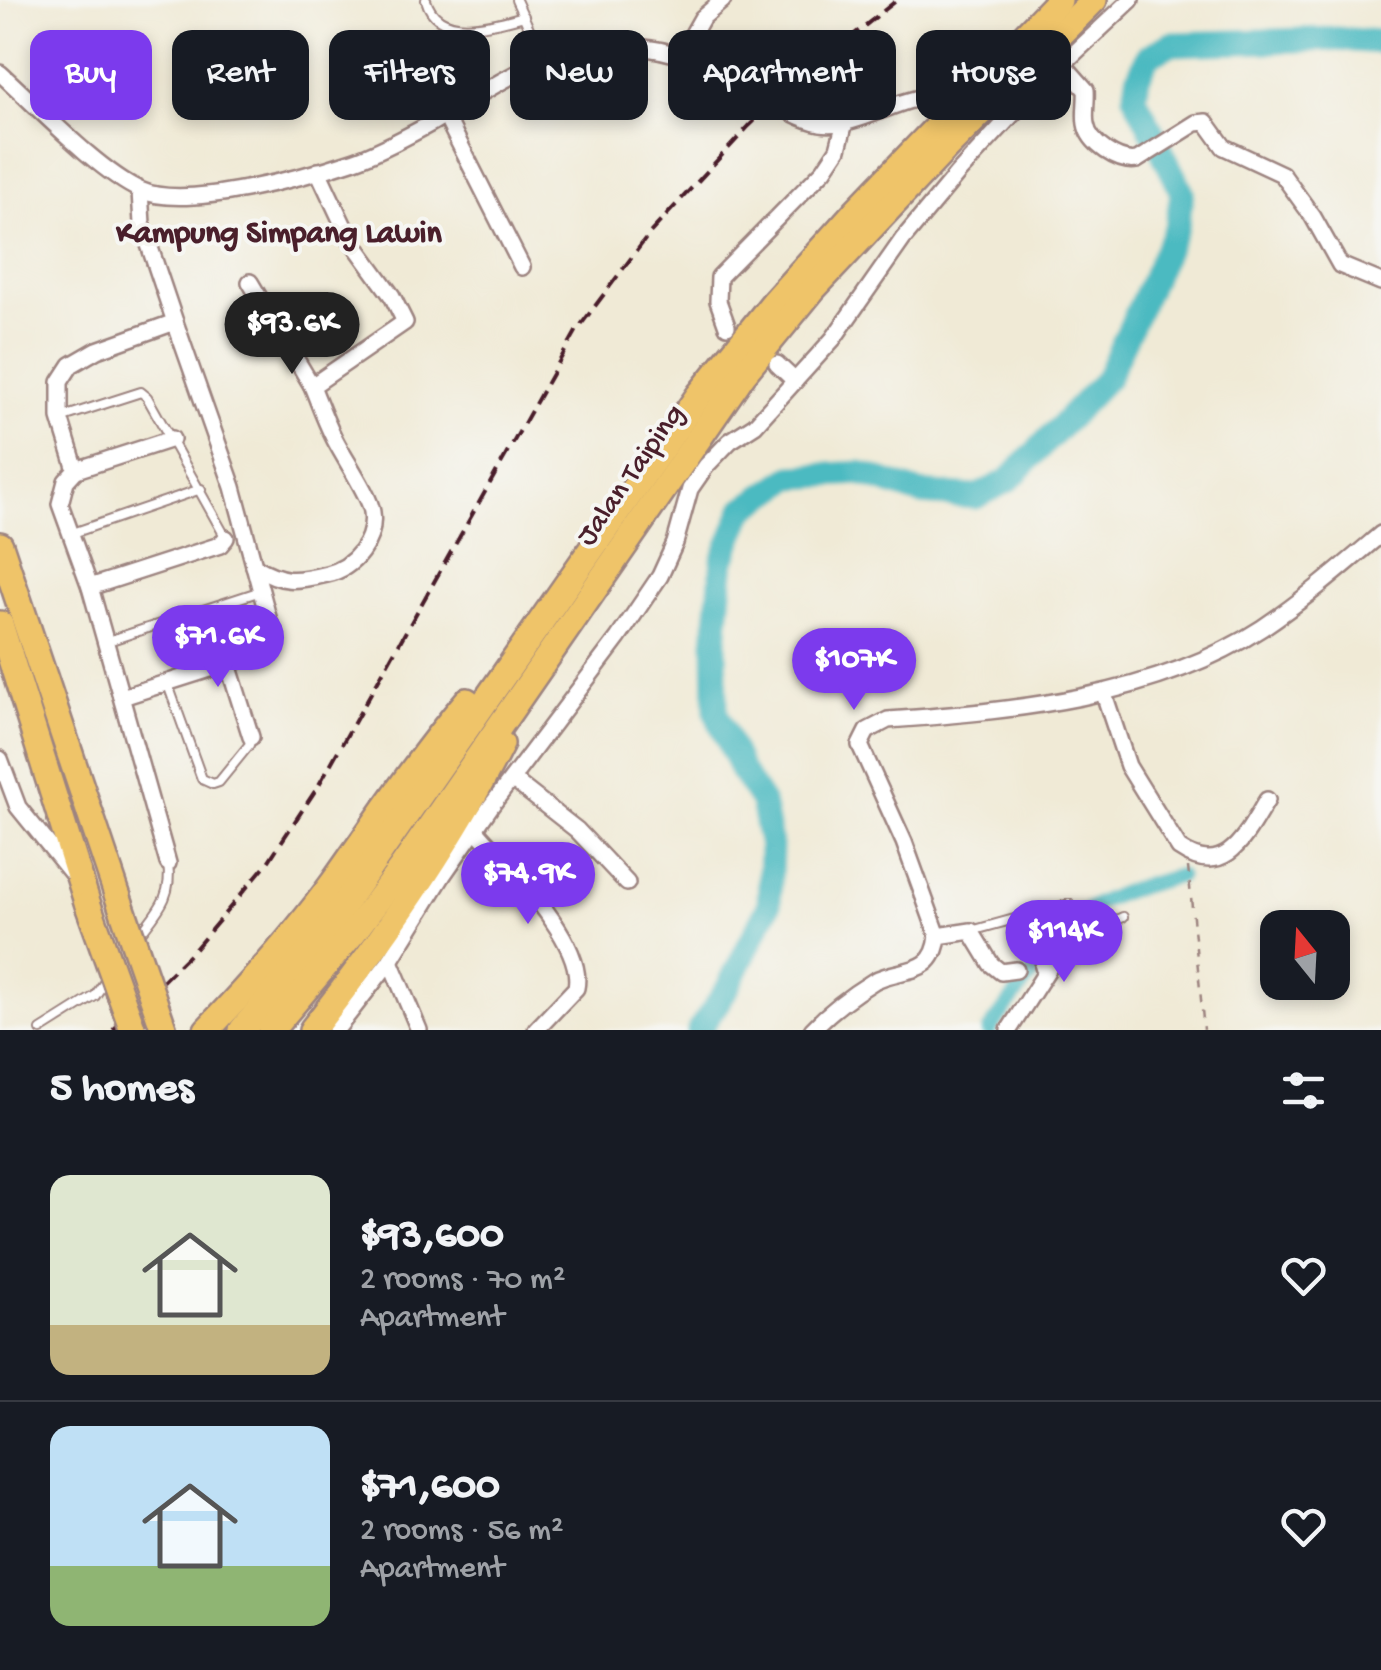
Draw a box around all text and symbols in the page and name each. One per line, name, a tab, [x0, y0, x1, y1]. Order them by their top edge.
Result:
chip: Buy	[30, 30, 152, 120]
chip: Rent	[172, 30, 309, 120]
chip: Filters	[329, 30, 490, 120]
chip: New	[510, 30, 648, 120]
chip: Apartment	[668, 30, 896, 120]
chip: House	[916, 30, 1071, 120]
district label: Kampung Simpang Lawin	[115, 216, 442, 254]
pin: $93.6K	[211, 292, 373, 377]
text: $93.6K	[247, 305, 337, 343]
street label: Jalan Taiping	[570, 399, 694, 553]
pin: $71.6K	[137, 605, 299, 690]
text: $71.6K	[174, 618, 262, 656]
pin: $107K	[784, 628, 924, 713]
text: $107K	[814, 641, 894, 679]
pin: $74.9K	[447, 842, 609, 927]
text: $74.9K	[483, 855, 573, 893]
pin: $114K	[994, 900, 1134, 985]
north arrow	[1260, 910, 1350, 1000]
map controls	[1260, 910, 1350, 1000]
text: $114K	[1028, 913, 1100, 951]
icon: filters	[1276, 1063, 1331, 1118]
text: 5 homes	[50, 1066, 193, 1115]
text: $93,600	[360, 1213, 504, 1262]
icon: home	[130, 1215, 250, 1335]
icon: heart	[1276, 1248, 1331, 1303]
text: 2 rooms · 70 m²	[360, 1262, 565, 1300]
text: Apartment	[360, 1300, 504, 1338]
text: $71,600	[360, 1464, 500, 1513]
icon: home	[130, 1466, 250, 1586]
icon: heart	[1276, 1499, 1331, 1554]
text: 2 rooms · 56 m²	[360, 1513, 564, 1551]
text: Apartment	[360, 1551, 504, 1589]

